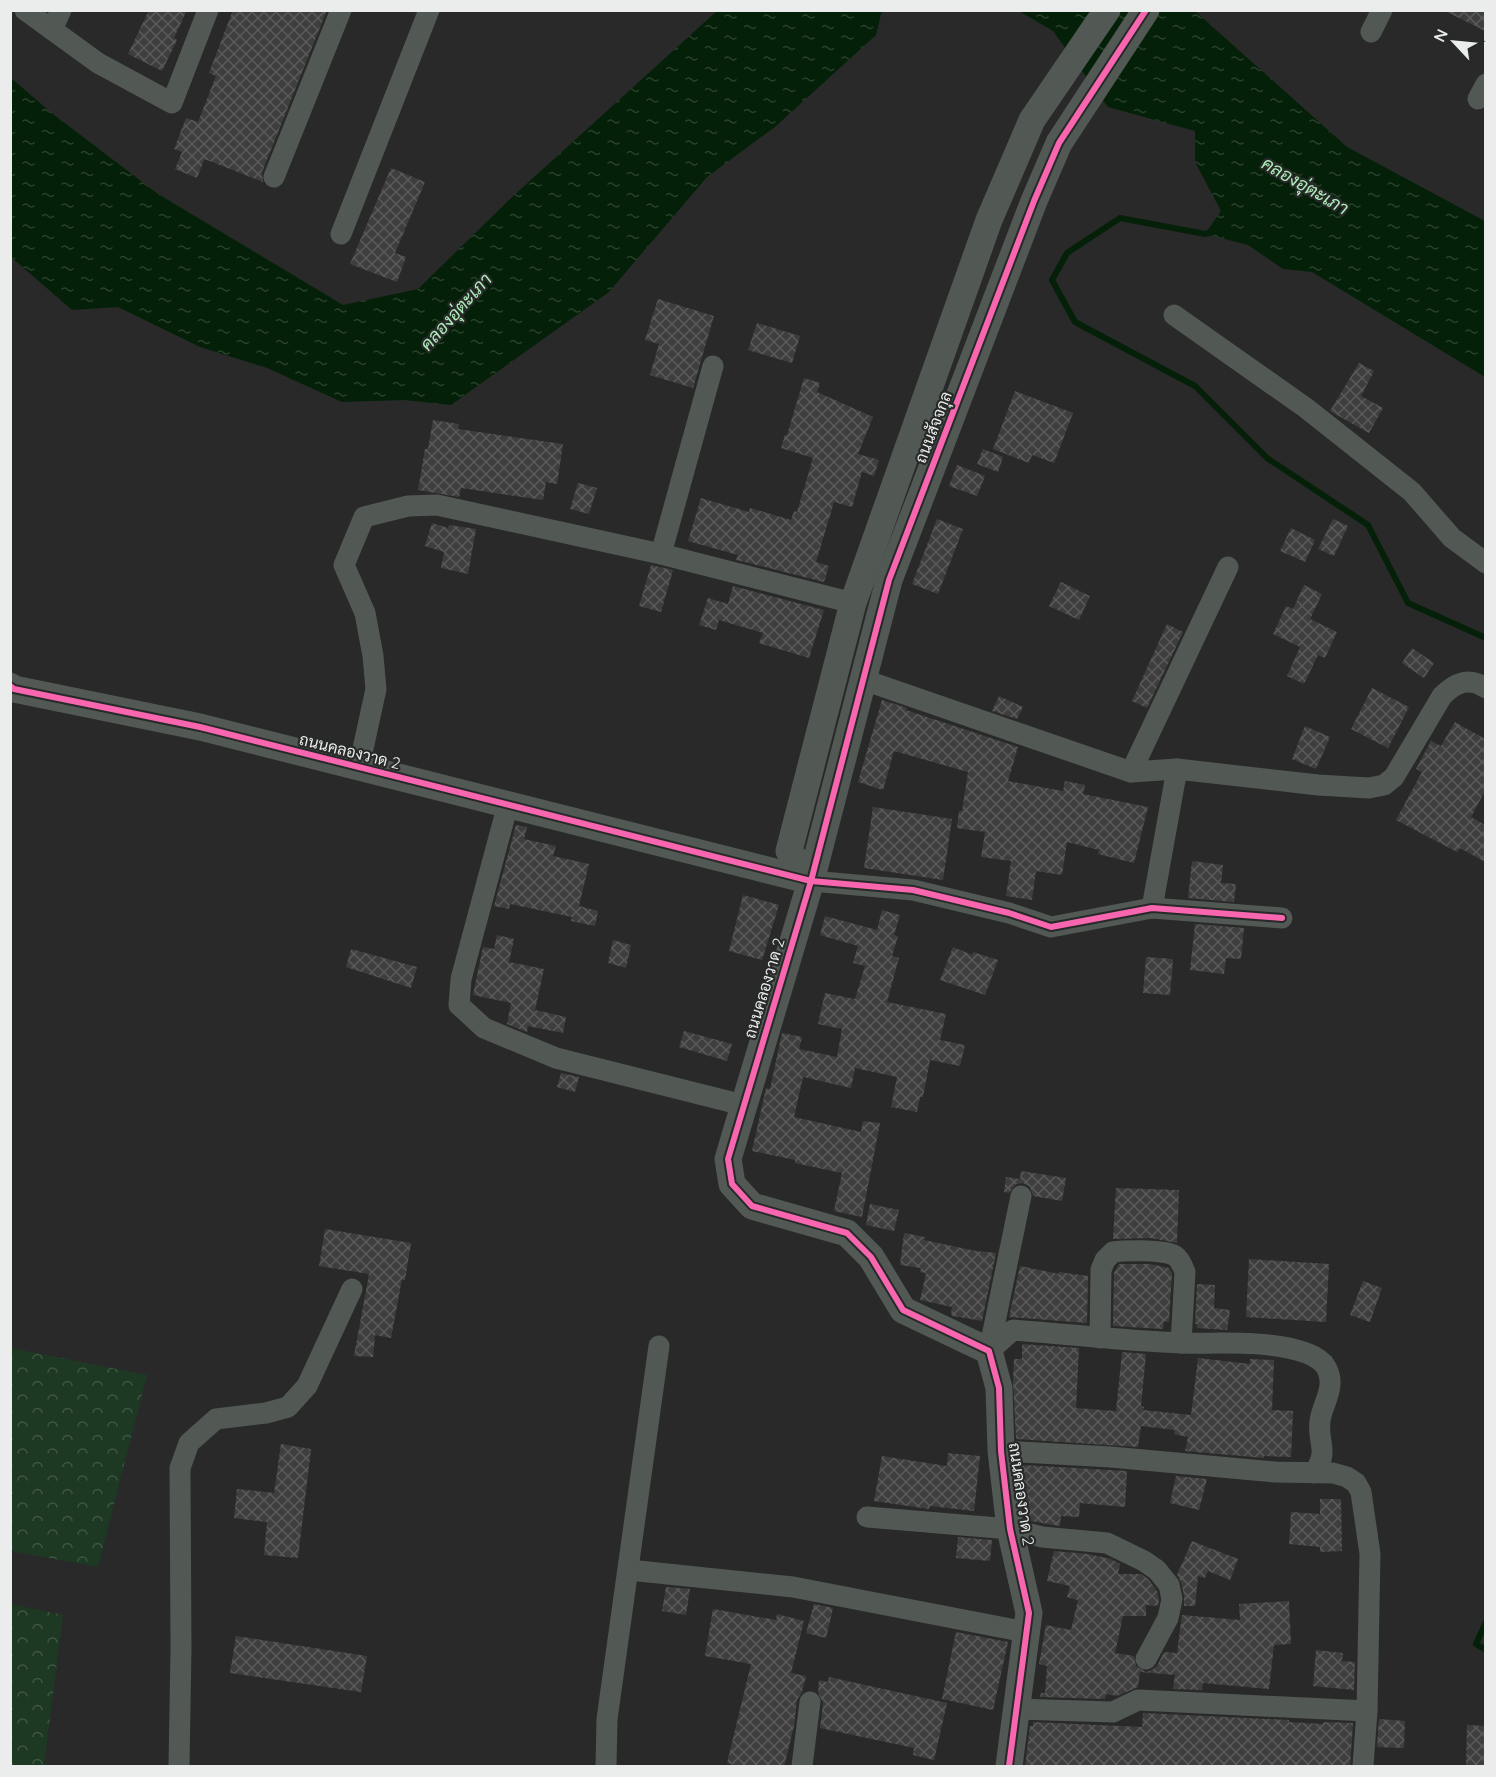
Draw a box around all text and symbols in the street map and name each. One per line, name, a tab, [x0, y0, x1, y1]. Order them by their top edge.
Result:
north arrow	[1424, 12, 1484, 72]
text: N	[1429, 26, 1452, 45]
water label: คลองอุ่ตะเภา	[1257, 151, 1353, 221]
water label: คลองอุ่ตะเภา	[415, 268, 497, 356]
street label: ถนนสัจจกุล	[910, 388, 958, 466]
street label: ถนนคลองวาด 2	[297, 729, 403, 773]
street label: ถนนคลองวาด 2	[739, 935, 789, 1041]
street label: ถนนคลองวาด 2	[1005, 1441, 1039, 1547]

